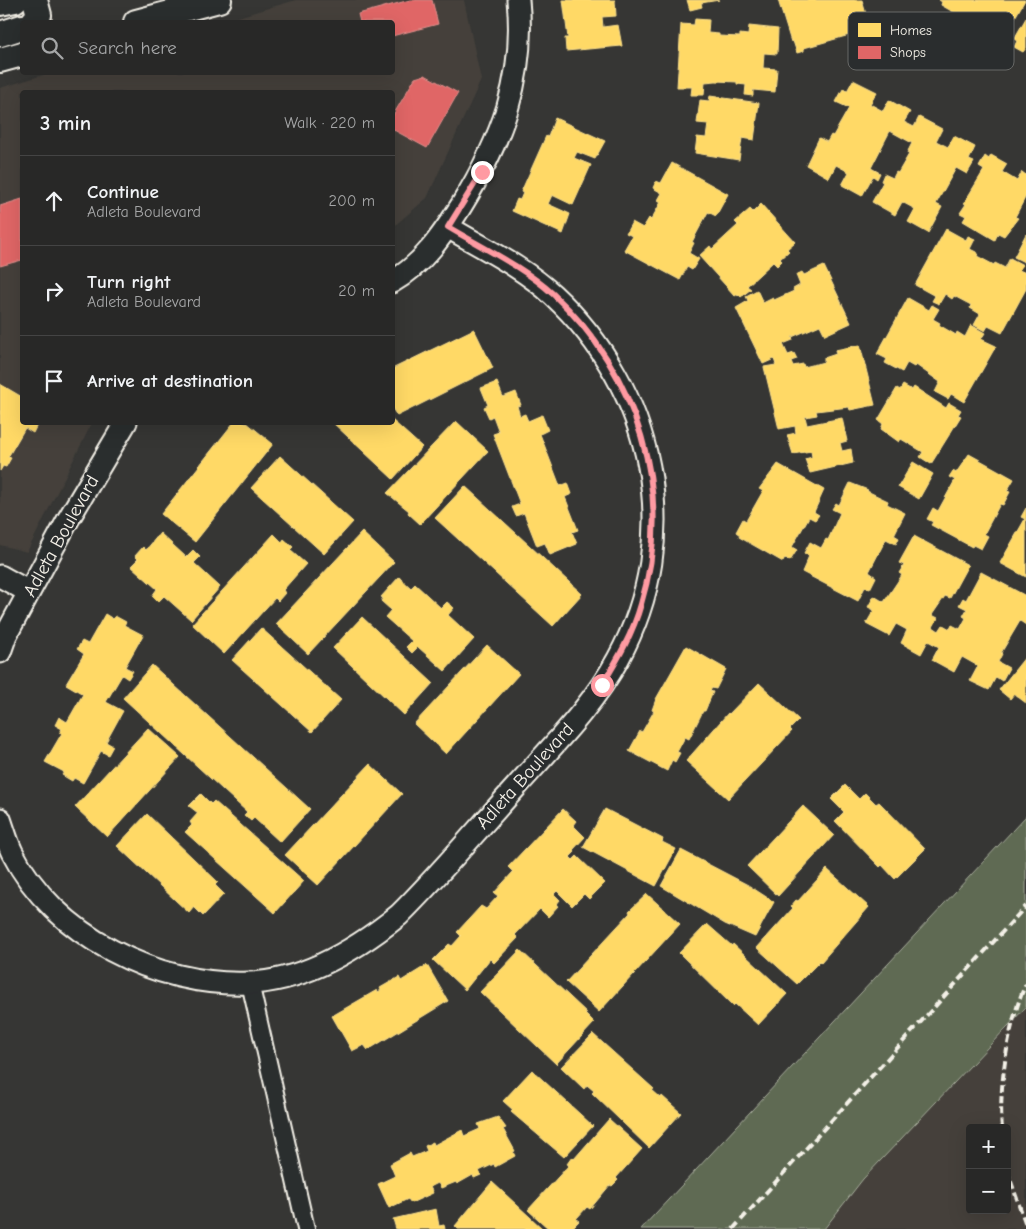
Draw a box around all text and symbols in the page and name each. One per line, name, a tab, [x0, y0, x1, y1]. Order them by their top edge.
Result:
legend	[848, 12, 1014, 70]
search box	[20, 20, 395, 75]
text: Homes	[890, 22, 932, 39]
icon: search	[38, 34, 66, 62]
text: Search here	[78, 37, 177, 59]
text: Shops	[890, 44, 926, 61]
text: 3 min	[40, 111, 91, 135]
text: Walk · 220 m	[284, 114, 375, 132]
route end	[471, 161, 494, 184]
text: Continue	[87, 181, 159, 203]
icon: ahead	[40, 187, 68, 215]
text: 200 m	[329, 192, 375, 210]
text: Adleta Boulevard	[87, 203, 201, 221]
text: Turn right	[87, 271, 171, 293]
icon: right	[40, 277, 68, 305]
text: 20 m	[338, 282, 375, 300]
text: Adleta Boulevard	[87, 293, 201, 311]
icon: arrive	[40, 367, 68, 395]
text: Arrive at destination	[87, 370, 253, 392]
street label: Adleta Boulevard	[19, 471, 103, 601]
route start	[591, 674, 614, 697]
street label: Adleta Boulevard	[472, 718, 578, 834]
map controls	[966, 1124, 1011, 1214]
button: +	[966, 1124, 1011, 1169]
button: −	[966, 1169, 1011, 1214]

